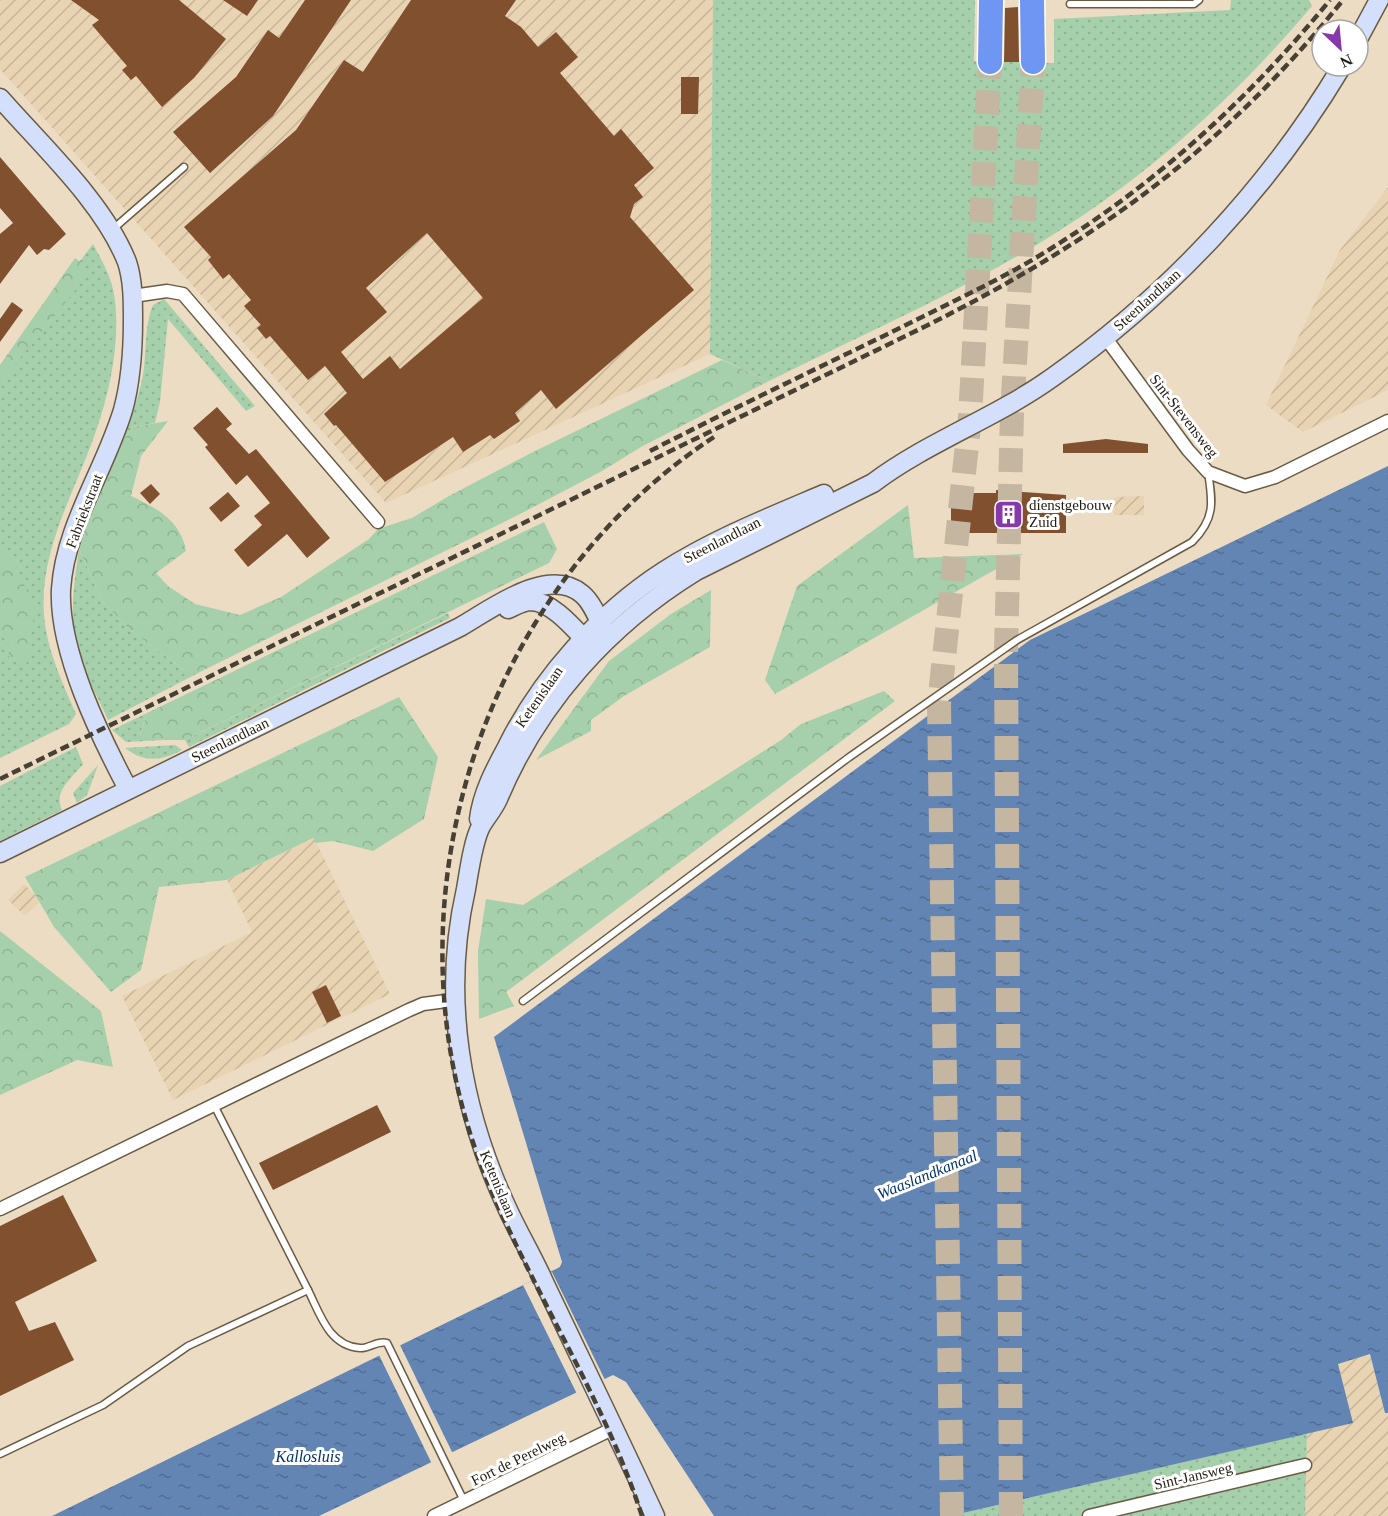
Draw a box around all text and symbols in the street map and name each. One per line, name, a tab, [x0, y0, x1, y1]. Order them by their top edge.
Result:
north arrow	[1310, 18, 1370, 78]
text: N	[1337, 51, 1355, 71]
street label: Steenlandlaan	[1110, 266, 1184, 334]
street label: Sint-Stevensweg	[1147, 371, 1222, 461]
street label: Fabriekstraat	[62, 471, 106, 550]
place label: dienstgebouw Zuid	[1029, 497, 1112, 530]
building icon: dienstgebouw Zuid	[992, 498, 1024, 530]
street label: Steenlandlaan	[681, 514, 764, 566]
street label: Ketenislaan	[512, 663, 566, 731]
street label: Steenlandlaan	[189, 714, 272, 766]
water label: Waaslandkanaal	[875, 1147, 980, 1202]
street label: Ketenislaan	[477, 1148, 519, 1220]
street label: Fort de Perelweg	[468, 1429, 568, 1489]
water label: Kallosluis	[275, 1448, 340, 1465]
street label: Sint-Jansweg	[1152, 1459, 1234, 1493]

